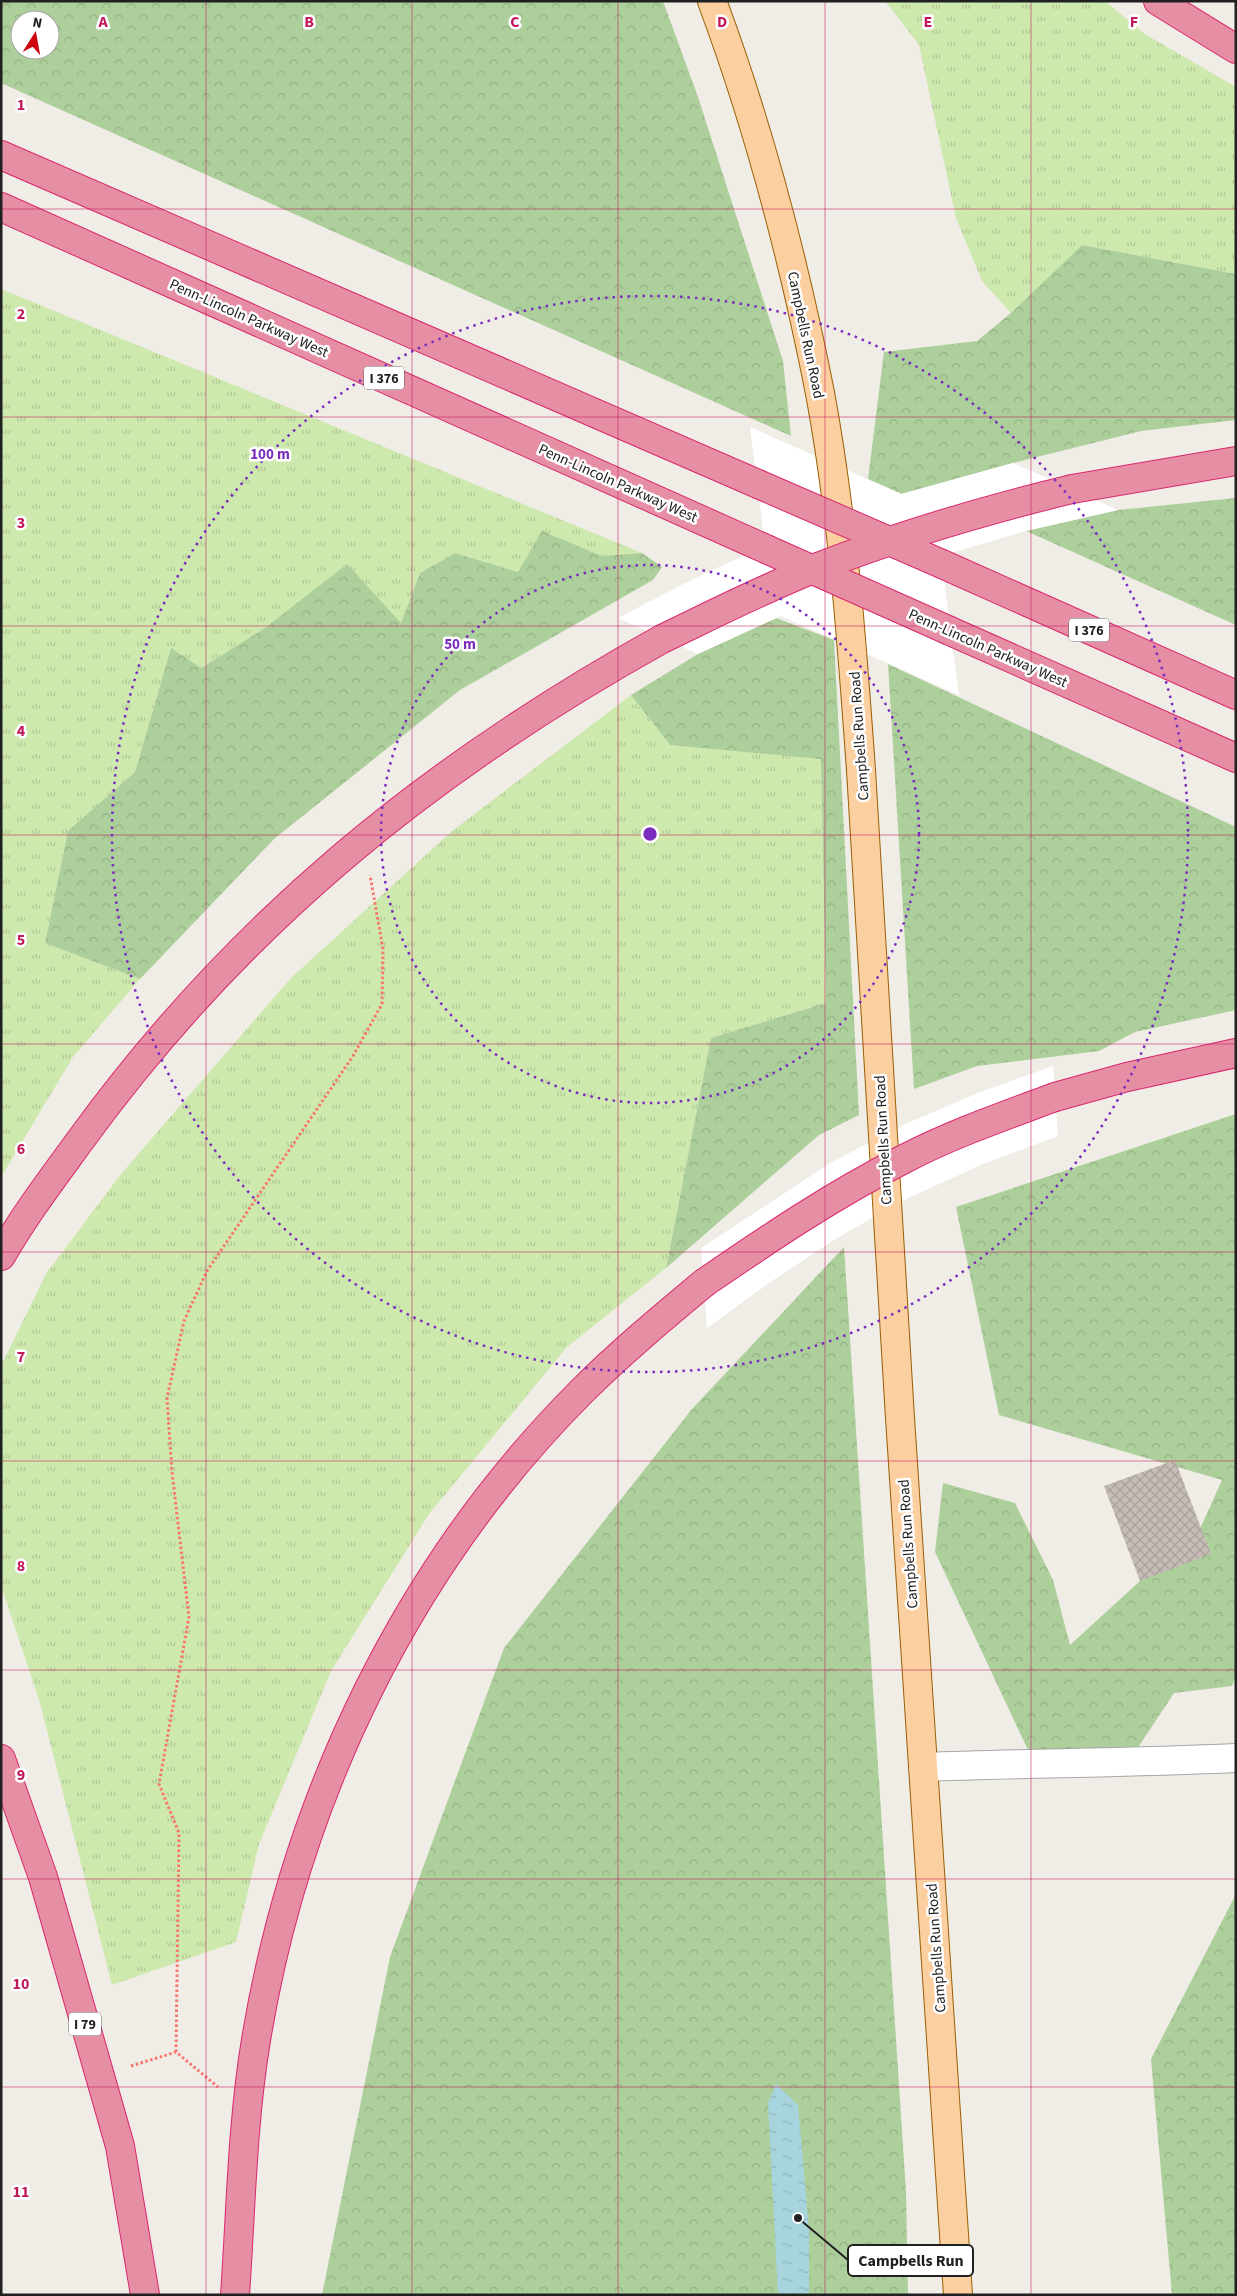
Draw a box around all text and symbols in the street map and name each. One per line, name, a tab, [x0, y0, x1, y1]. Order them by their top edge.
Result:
north arrow	[10, 10, 60, 60]
text: A	[97, 11, 108, 33]
text: B	[304, 11, 314, 33]
text: C	[510, 11, 520, 33]
text: D	[717, 11, 727, 33]
text: E	[924, 11, 932, 33]
text: F	[1130, 11, 1138, 33]
text: N	[31, 13, 44, 34]
text: 1	[17, 94, 25, 116]
street label: Campbells Run Road	[782, 270, 829, 401]
street label: Penn-Lincoln Parkway West	[166, 274, 332, 363]
text: 2	[17, 303, 25, 325]
road number: I 376	[364, 366, 404, 389]
street label: Penn-Lincoln Parkway West	[535, 439, 701, 528]
text: 100 m	[250, 444, 290, 465]
text: 3	[17, 512, 25, 534]
street label: Penn-Lincoln Parkway West	[905, 604, 1071, 693]
road number: I 376	[1069, 618, 1109, 642]
text: 50 m	[444, 634, 476, 655]
street label: Campbells Run Road	[845, 671, 874, 801]
text: 4	[17, 720, 26, 742]
centre of rings	[641, 825, 659, 843]
text: 5	[17, 929, 25, 951]
street label: Campbells Run Road	[870, 1075, 897, 1205]
text: 6	[17, 1138, 25, 1160]
text: 7	[17, 1346, 25, 1368]
street label: Campbells Run Road	[894, 1479, 923, 1609]
text: 8	[17, 1555, 25, 1577]
text: 9	[17, 1764, 25, 1786]
street label: Campbells Run Road	[922, 1883, 951, 2013]
text: 10	[13, 1973, 29, 1995]
road number: I 79	[69, 2012, 101, 2036]
text: 11	[13, 2181, 29, 2203]
callout: Campbells Run	[848, 2245, 973, 2276]
text: Campbells Run	[858, 2250, 964, 2272]

